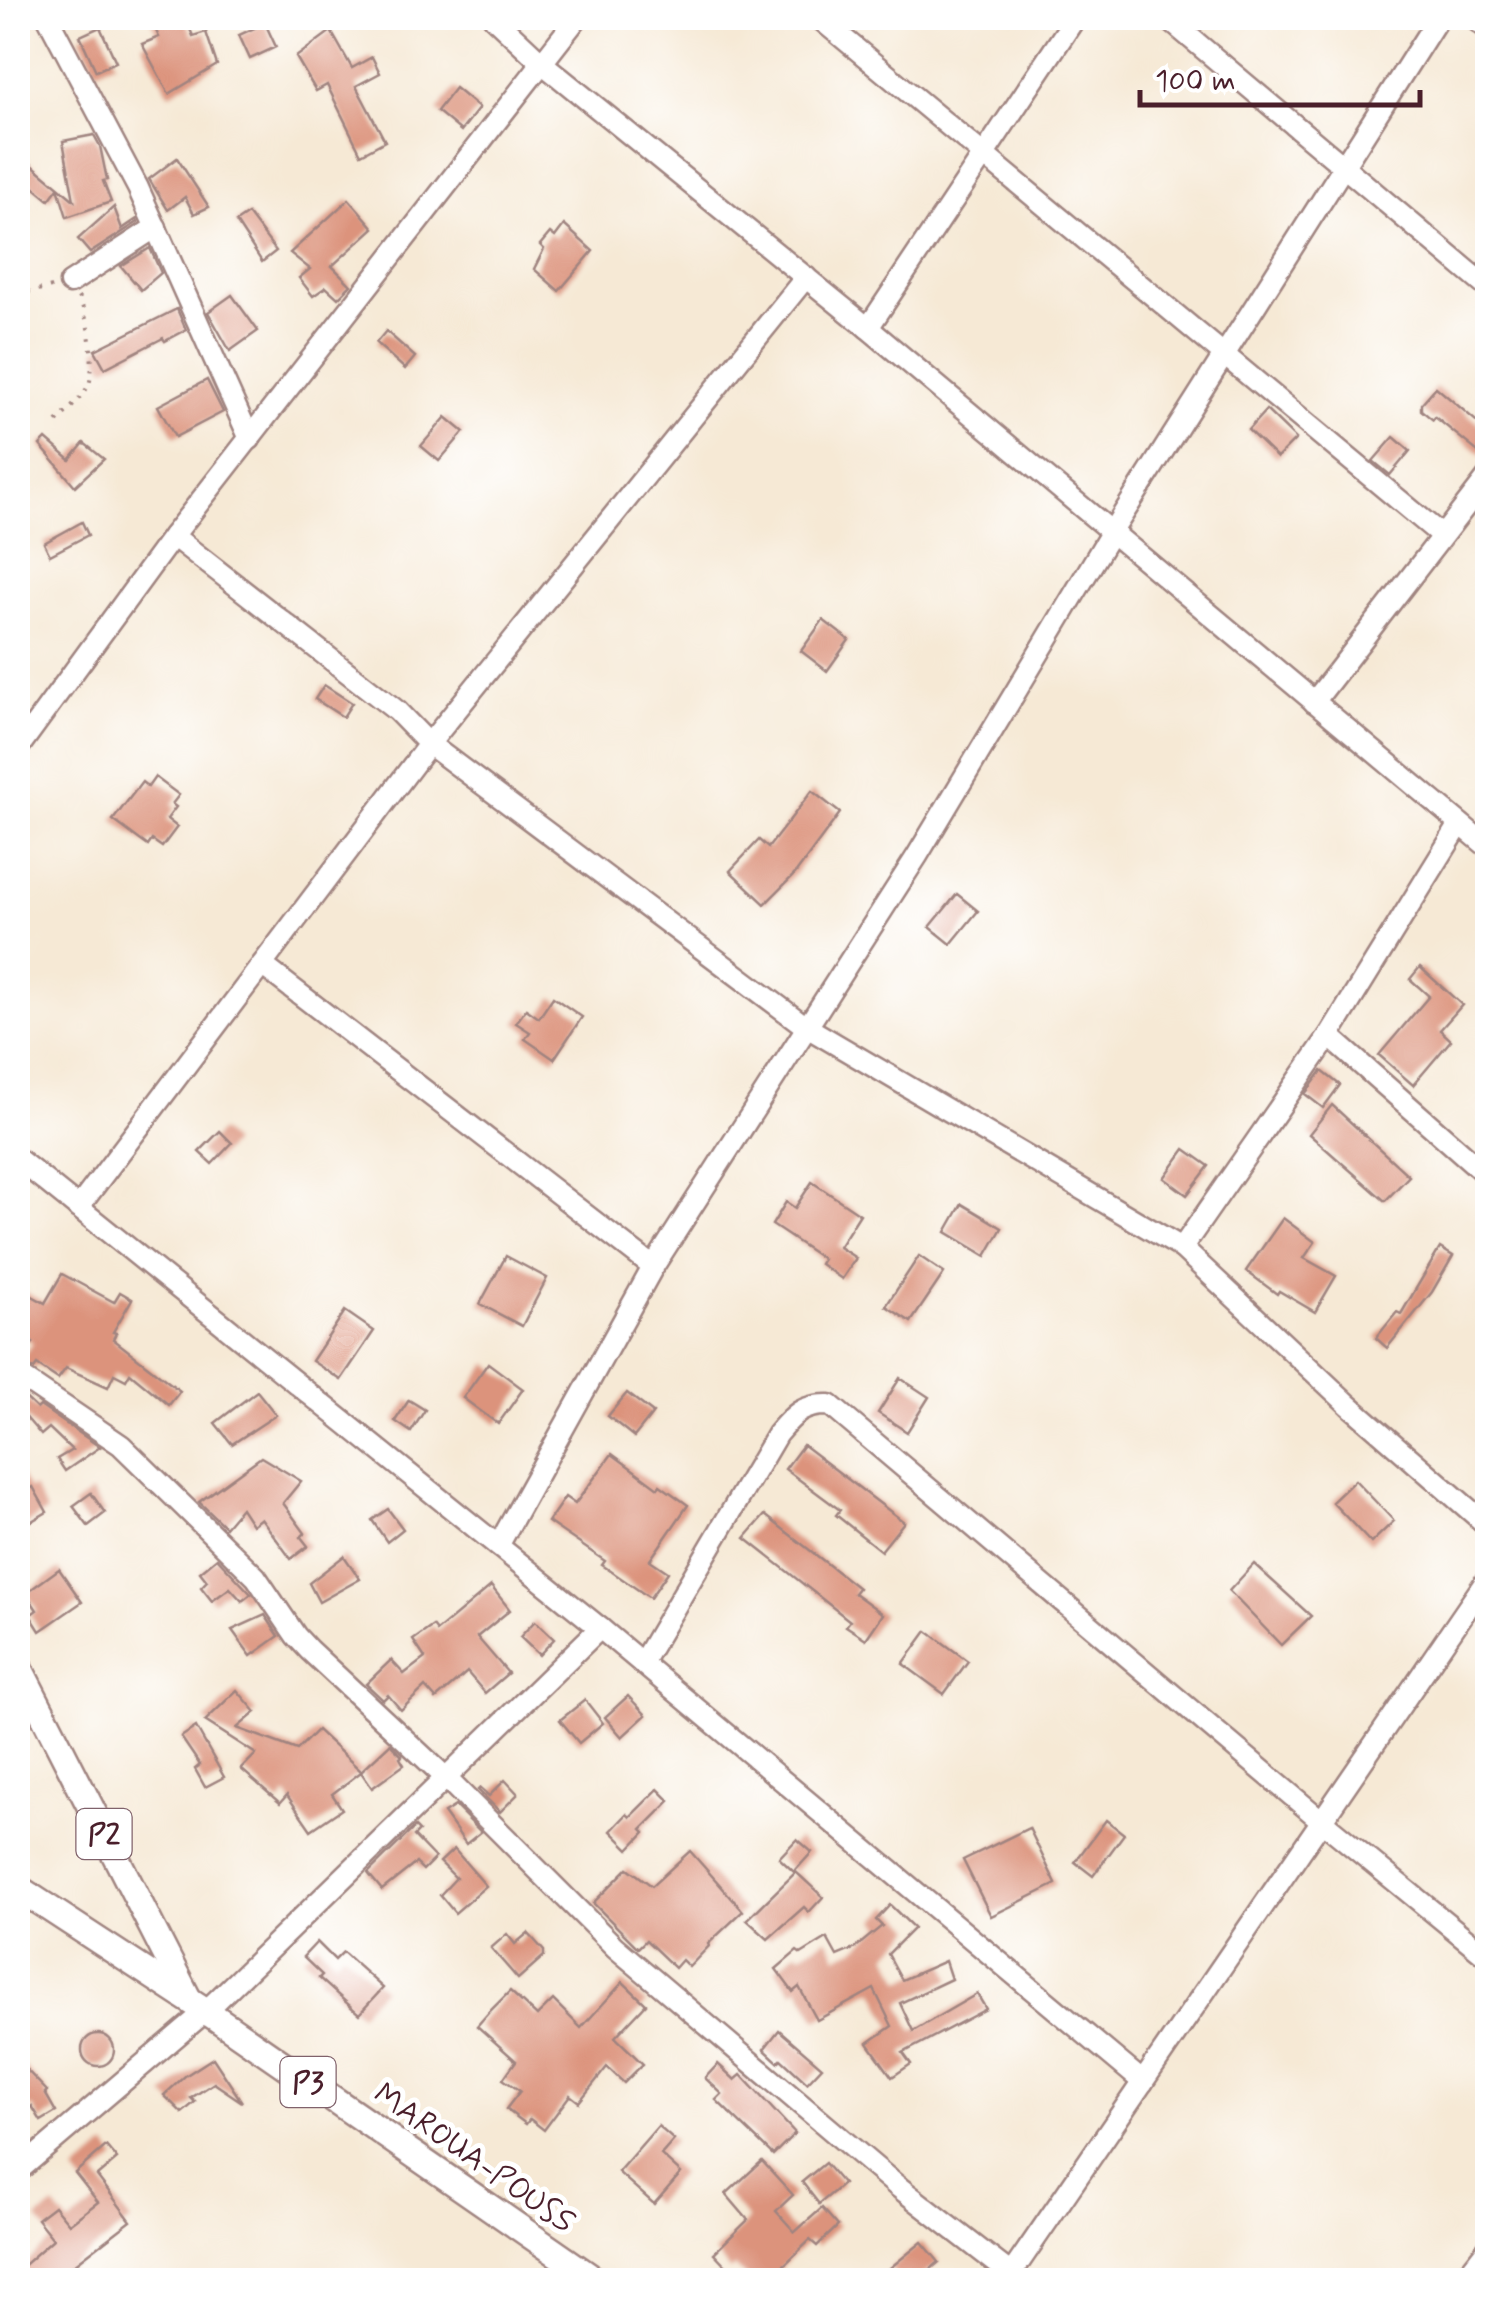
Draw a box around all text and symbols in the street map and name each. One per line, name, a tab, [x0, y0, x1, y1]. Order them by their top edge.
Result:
scale bar	[1140, 45, 1420, 107]
text: 100 m	[1155, 62, 1236, 101]
road number: P2	[76, 1809, 132, 1859]
road number: P3	[280, 2057, 336, 2107]
street label: MAROUA-POUSS	[365, 2074, 583, 2244]

